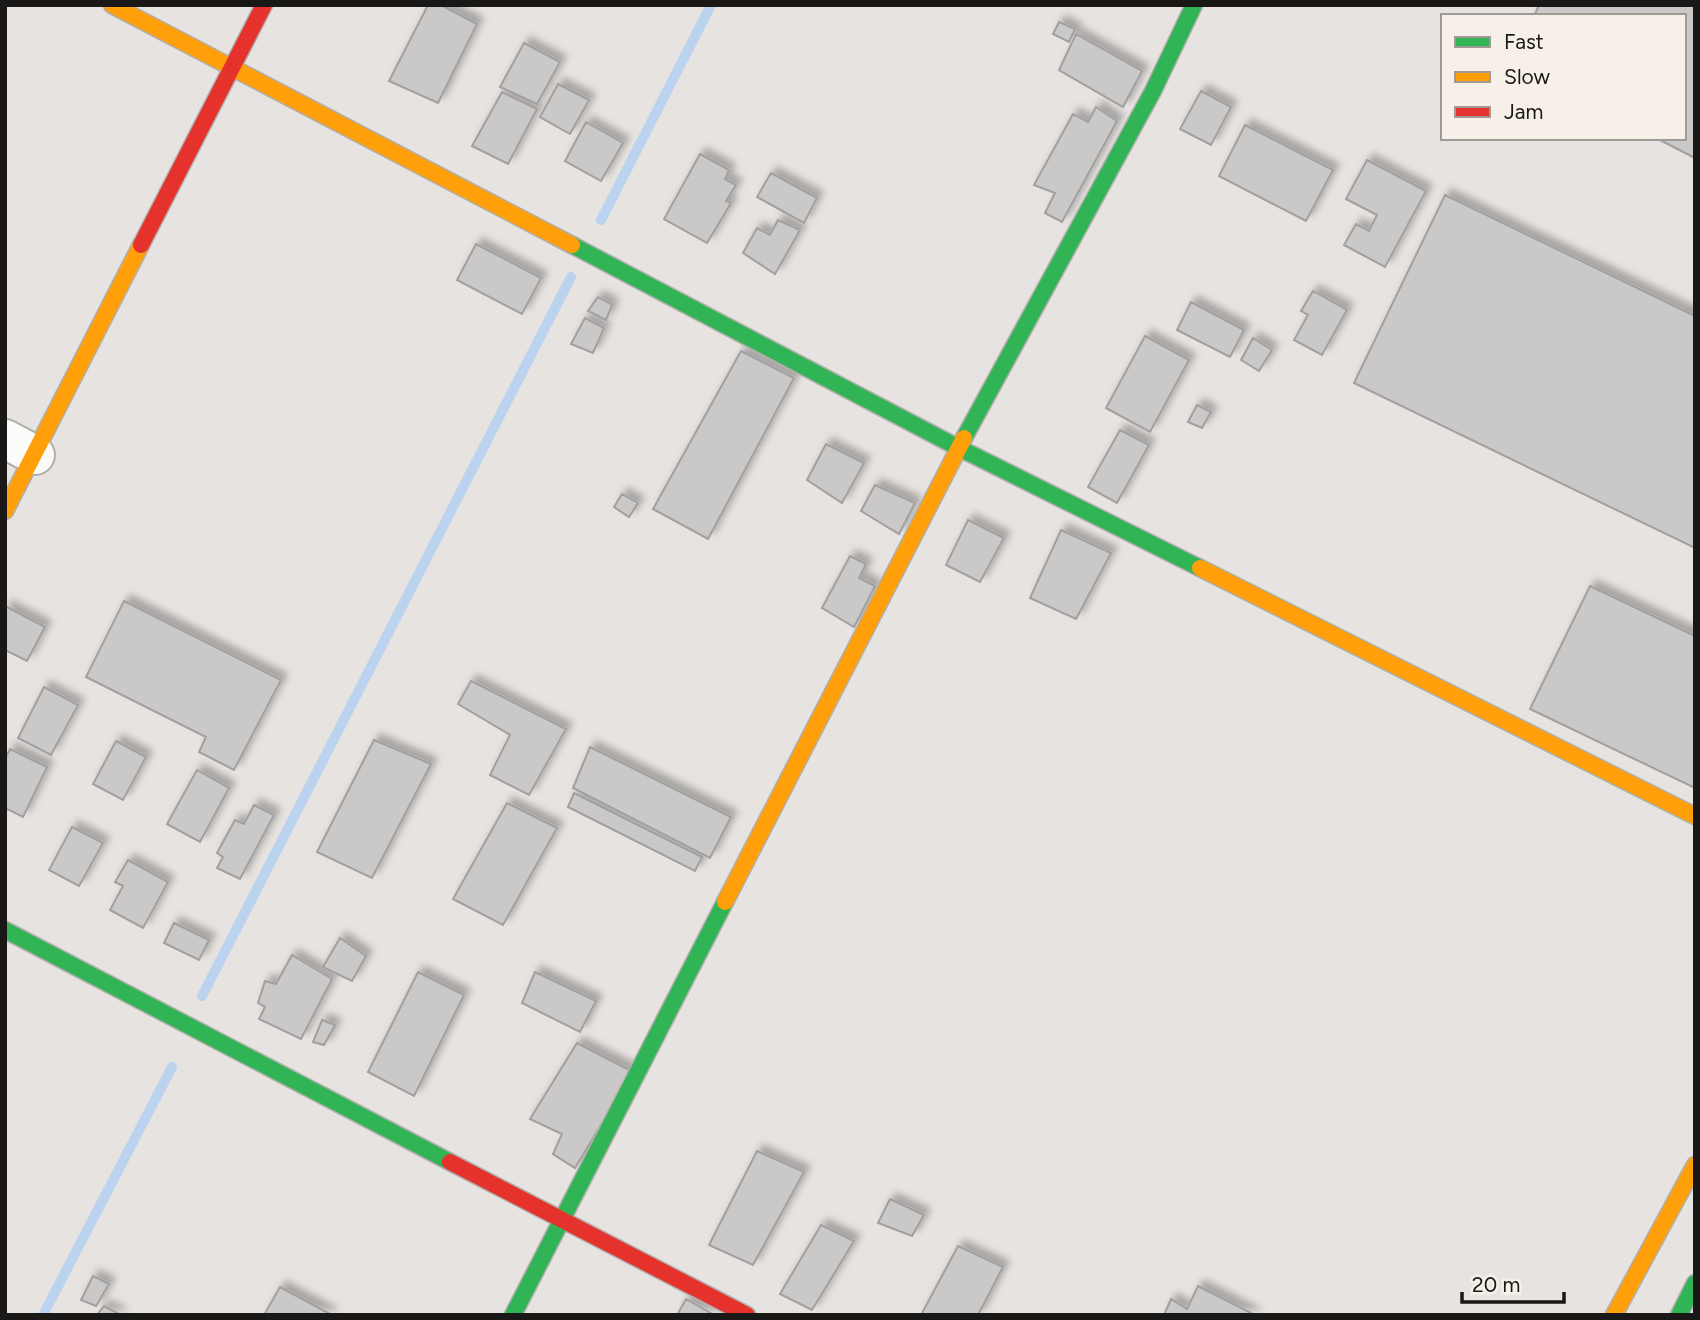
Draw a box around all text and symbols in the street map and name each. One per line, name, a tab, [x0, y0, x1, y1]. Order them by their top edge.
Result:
legend	[1441, 14, 1686, 140]
text: Fast	[1504, 29, 1544, 54]
text: Slow	[1504, 64, 1550, 89]
text: Jam	[1504, 99, 1543, 124]
scale bar	[1462, 1260, 1564, 1304]
text: 20 m	[1472, 1272, 1520, 1297]

